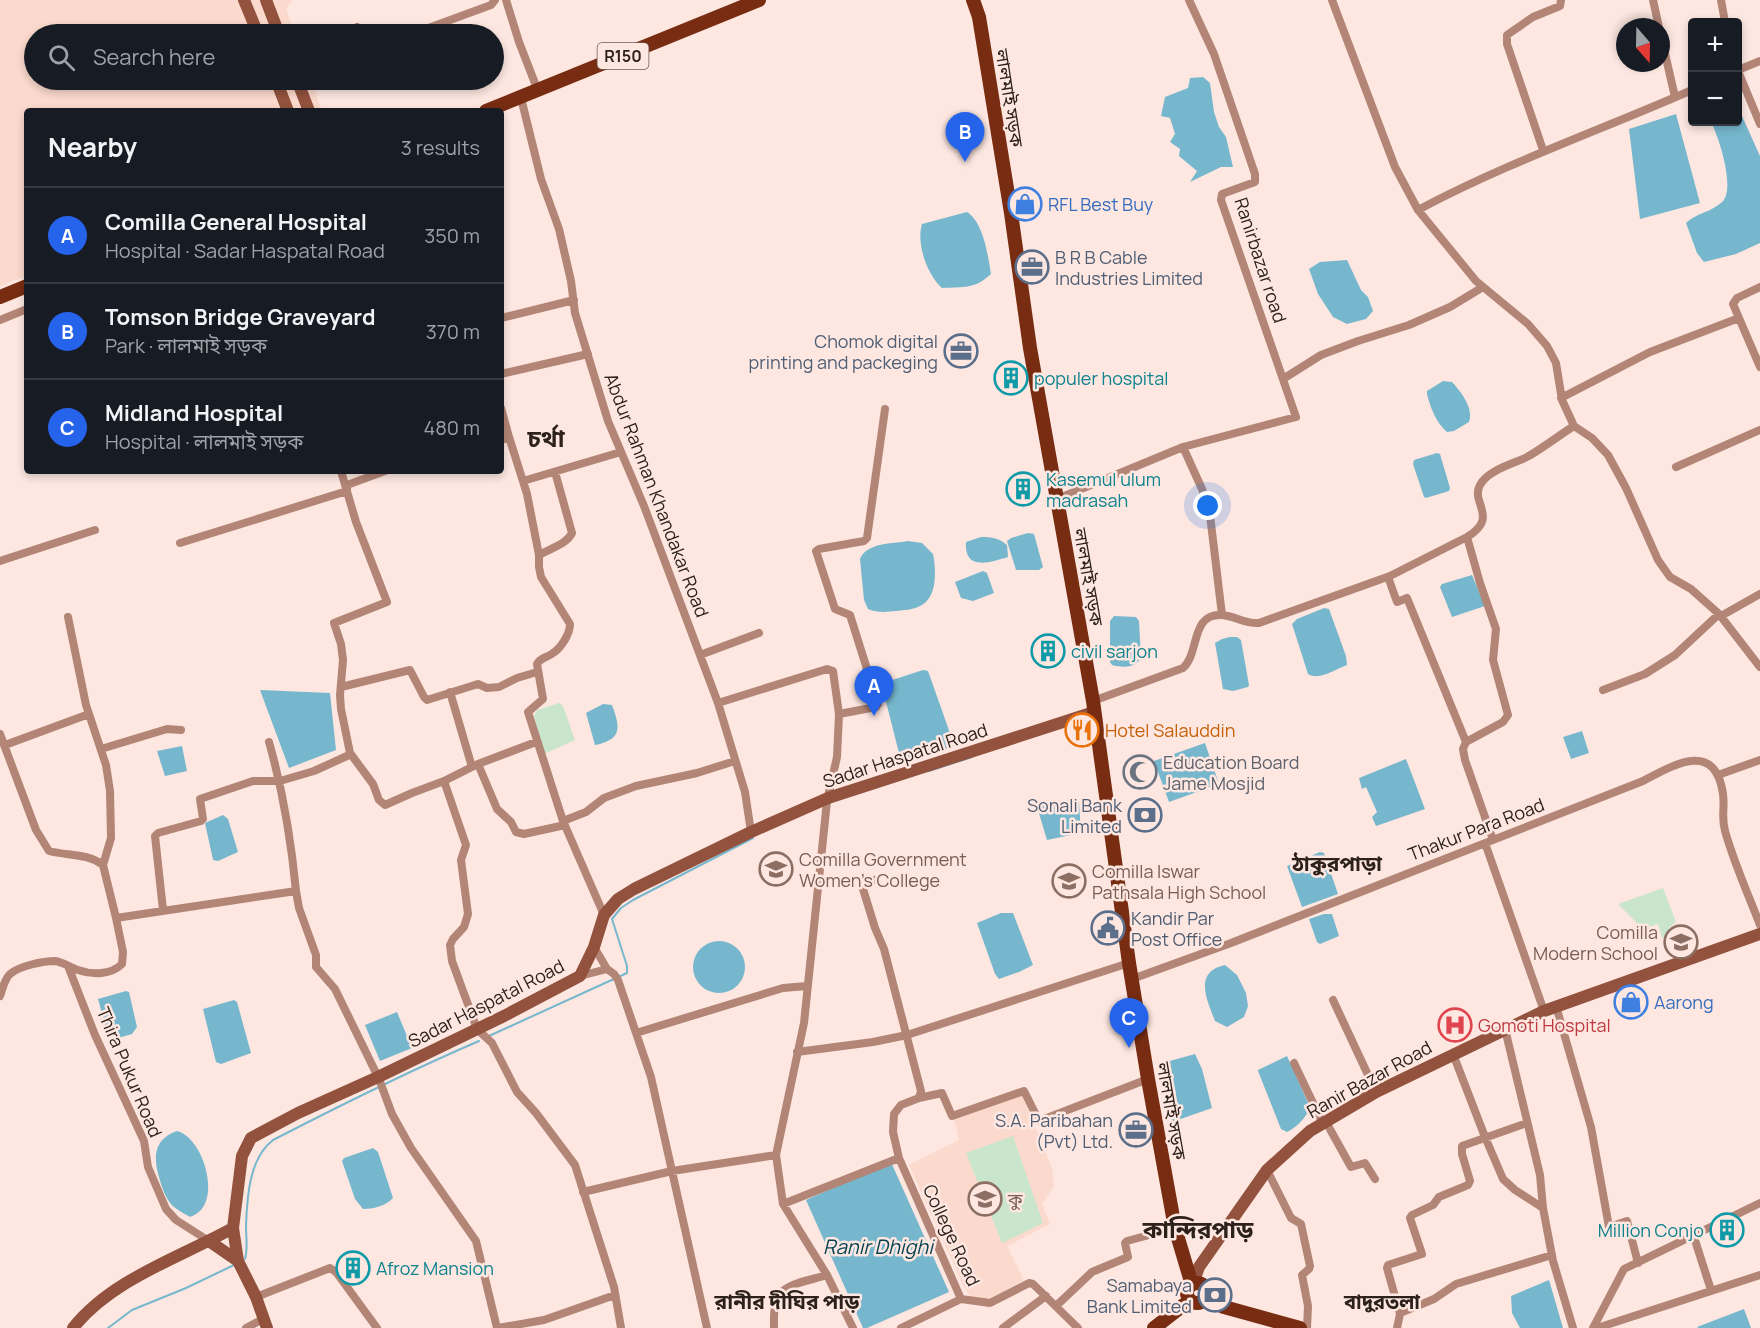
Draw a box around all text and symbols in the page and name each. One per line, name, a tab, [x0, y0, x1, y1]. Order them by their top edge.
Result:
north arrow	[1616, 18, 1670, 72]
map controls	[1688, 18, 1742, 126]
button: +	[1688, 18, 1742, 72]
search box	[24, 24, 504, 90]
icon: search	[45, 41, 78, 74]
text: Search here	[93, 42, 215, 72]
road number: R150	[598, 43, 648, 69]
street label: লালমাই সড়ক	[990, 46, 1030, 149]
button: −	[1688, 72, 1742, 126]
pin: B	[946, 112, 984, 162]
text: Nearby	[48, 129, 137, 165]
text: 3 results	[401, 134, 480, 161]
shop icon: RFL Best Buy	[1007, 186, 1043, 222]
place label: RFL Best Buy	[1048, 192, 1154, 216]
street label: Ranirbazar road	[1229, 194, 1293, 326]
text: Comilla General Hospital	[105, 207, 367, 237]
text: A	[61, 222, 74, 249]
text: 350 m	[424, 222, 480, 249]
text: Hospital · Sadar Haspatal Road	[105, 237, 385, 264]
place label: B R B Cable Industries Limited	[1055, 245, 1203, 290]
office icon: B R B Cable Industries Limited	[1014, 249, 1050, 285]
text: Tomson Bridge Graveyard	[105, 302, 376, 332]
text: B	[61, 318, 74, 345]
text: 370 m	[426, 318, 480, 345]
place label: Chomok digital printing and packeging	[749, 329, 938, 374]
text: Park · লালমাই সড়ক	[105, 332, 267, 359]
office icon: Chomok digital printing and packeging	[943, 333, 979, 369]
building icon: populer hospital	[993, 360, 1029, 396]
place label: populer hospital	[1034, 366, 1168, 390]
street label: Abdur Rahman Khandakar Road	[599, 370, 715, 620]
text: Midland Hospital	[105, 398, 283, 428]
text: C	[60, 414, 75, 441]
text: 480 m	[423, 414, 480, 441]
district label: চর্থা	[527, 421, 566, 454]
text: Hospital · লালমাই সড়ক	[105, 428, 303, 455]
place label: Kasemul ulum madrasah	[1046, 467, 1161, 512]
building icon: Kasemul ulum madrasah	[1005, 471, 1041, 507]
your location	[1193, 491, 1222, 520]
street label: লালমাই সড়ক	[1068, 525, 1109, 628]
building icon: civil sarjon	[1030, 633, 1066, 669]
place label: civil sarjon	[1071, 639, 1158, 663]
pin: A	[854, 666, 894, 716]
restaurant icon: Hotel Salauddin	[1064, 712, 1100, 748]
street label: Sadar Haspatal Road	[820, 717, 990, 793]
place label: Hotel Salauddin	[1105, 718, 1235, 742]
place label: Education Board Jame Mosjid	[1163, 750, 1300, 795]
mosque icon: Education Board Jame Mosjid	[1122, 754, 1158, 790]
street label: Thakur Para Road	[1404, 792, 1548, 866]
place label: Sonali Bank Limited	[1027, 793, 1123, 838]
bank icon: Sonali Bank Limited	[1127, 797, 1163, 833]
place label: Comilla Government Women's College	[799, 847, 967, 892]
district label: ঠাকুরপাড়া	[1291, 849, 1383, 877]
school or university icon: Comilla Government Women's College	[758, 851, 794, 887]
place label: Comilla Iswar Pathsala High School	[1092, 859, 1266, 904]
school or university icon: Comilla Iswar Pathsala High School	[1051, 863, 1087, 899]
place label: Kandir Par Post Office	[1131, 906, 1222, 951]
public building icon: Kandir Par Post Office	[1090, 910, 1126, 946]
place label: Comilla Modern School	[1533, 920, 1658, 965]
school or university icon: Comilla Modern School	[1663, 924, 1699, 960]
street label: Sadar Haspatal Road	[404, 953, 568, 1053]
shop icon: Aarong	[1613, 984, 1649, 1020]
place label: Aarong	[1654, 990, 1714, 1014]
pin: C	[1110, 998, 1148, 1048]
street label: Thira Pukur Road	[92, 1003, 168, 1141]
hospital icon: Gomoti Hospital	[1437, 1007, 1473, 1043]
place label: Gomoti Hospital	[1478, 1013, 1611, 1037]
street label: Ranir Bazar Road	[1302, 1035, 1436, 1123]
street label: লালমাই সড়ক	[1151, 1059, 1192, 1162]
place label: S.A. Paribahan (Pvt) Ltd.	[995, 1108, 1113, 1153]
office icon: S.A. Paribahan (Pvt) Ltd.	[1118, 1112, 1154, 1148]
street label: College Road	[918, 1180, 986, 1290]
school or university icon: কু	[967, 1181, 1003, 1217]
place label: কু	[1007, 1187, 1023, 1211]
district label: কান্দিরপাড়	[1142, 1212, 1254, 1245]
building icon: Million Conjo	[1709, 1212, 1745, 1248]
place label: Million Conjo	[1598, 1218, 1704, 1242]
water label: Ranir Dhighi	[823, 1233, 935, 1260]
building icon: Afroz Mansion	[335, 1250, 371, 1286]
place label: Afroz Mansion	[376, 1256, 494, 1280]
place label: Samabaya Bank Limited	[1087, 1273, 1192, 1318]
bank icon: Samabaya Bank Limited	[1197, 1277, 1233, 1313]
district label: রানীর দীঘির পাড়	[714, 1287, 860, 1315]
district label: বাদুরতলা	[1343, 1288, 1420, 1315]

